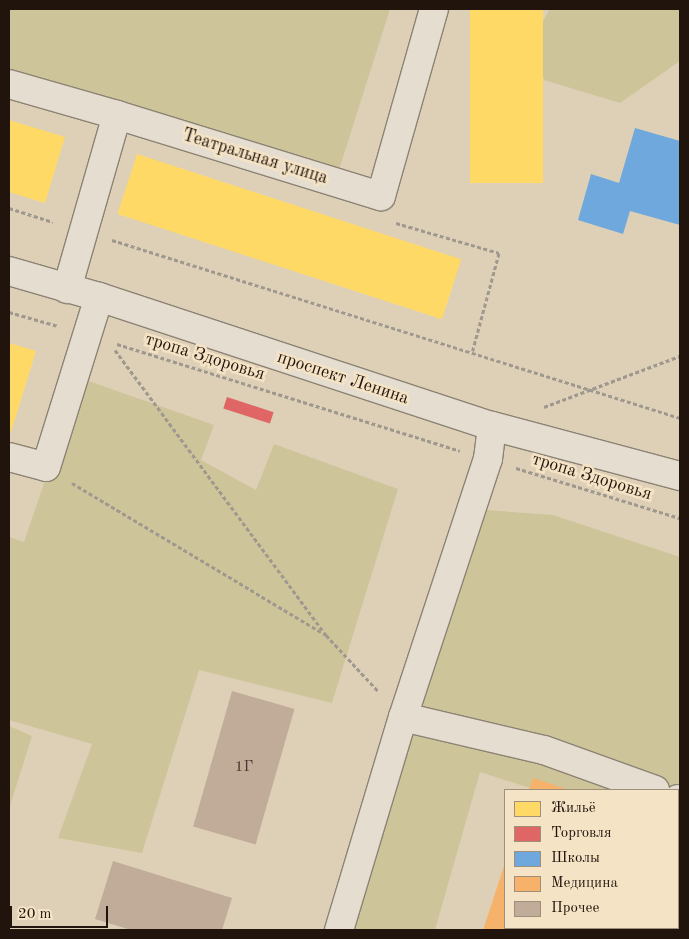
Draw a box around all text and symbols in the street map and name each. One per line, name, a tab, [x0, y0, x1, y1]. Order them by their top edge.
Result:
street label: Театральная улица	[180, 125, 330, 189]
street label: тропа Здоровья	[142, 329, 268, 385]
street label: проспект Ленина	[274, 347, 412, 409]
street label: тропа Здоровья	[529, 449, 655, 505]
house number: 1Г	[235, 759, 253, 777]
legend	[504, 789, 679, 929]
text: Жильё	[551, 801, 596, 816]
text: Торговля	[551, 826, 612, 841]
text: Школы	[551, 851, 600, 866]
text: Медицина	[551, 876, 618, 891]
scale bar	[12, 896, 110, 928]
text: Прочее	[551, 901, 599, 916]
text: 20 m	[18, 907, 52, 922]

